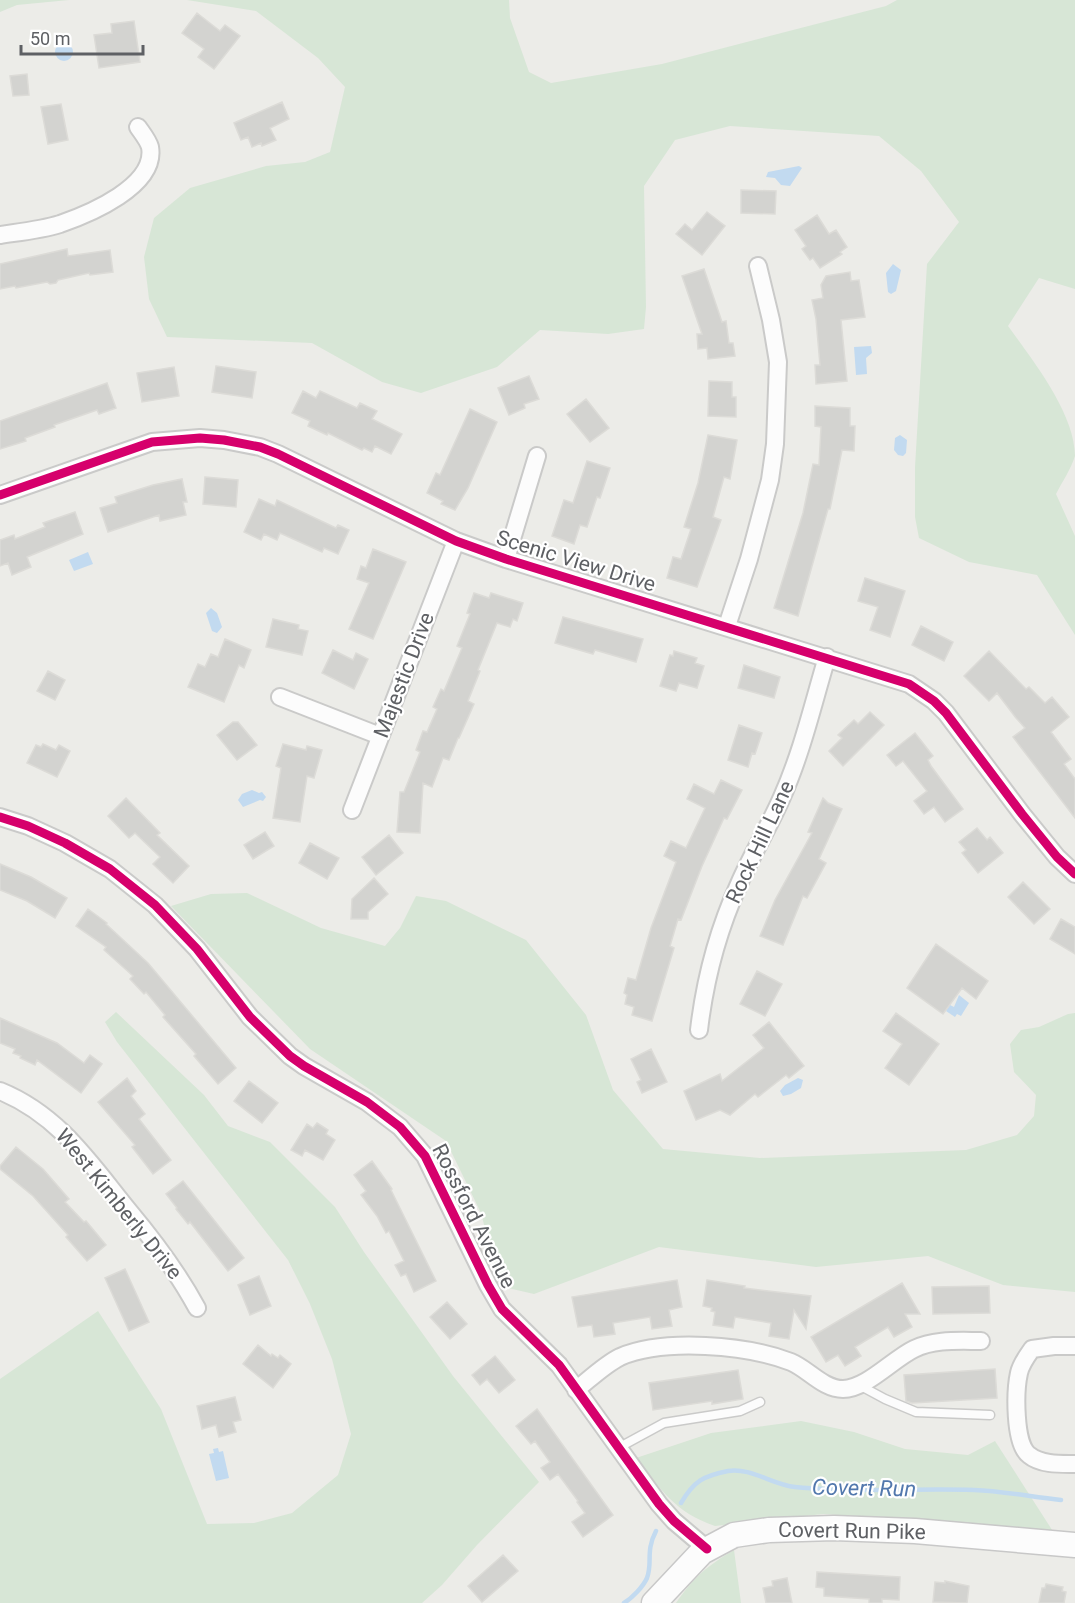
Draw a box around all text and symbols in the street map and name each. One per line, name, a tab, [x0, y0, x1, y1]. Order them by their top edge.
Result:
scale bar	[21, 18, 142, 56]
text: 50 m	[30, 28, 70, 49]
street label: Scenic View Drive	[493, 525, 659, 597]
street label: Majestic Drive	[369, 609, 439, 741]
street label: Rock Hill Lane	[721, 777, 799, 907]
street label: West Kimberly Drive	[51, 1124, 187, 1284]
street label: Rossford Avenue	[427, 1140, 521, 1292]
water label: Covert Run	[812, 1475, 916, 1501]
street label: Covert Run Pike	[778, 1518, 926, 1544]

